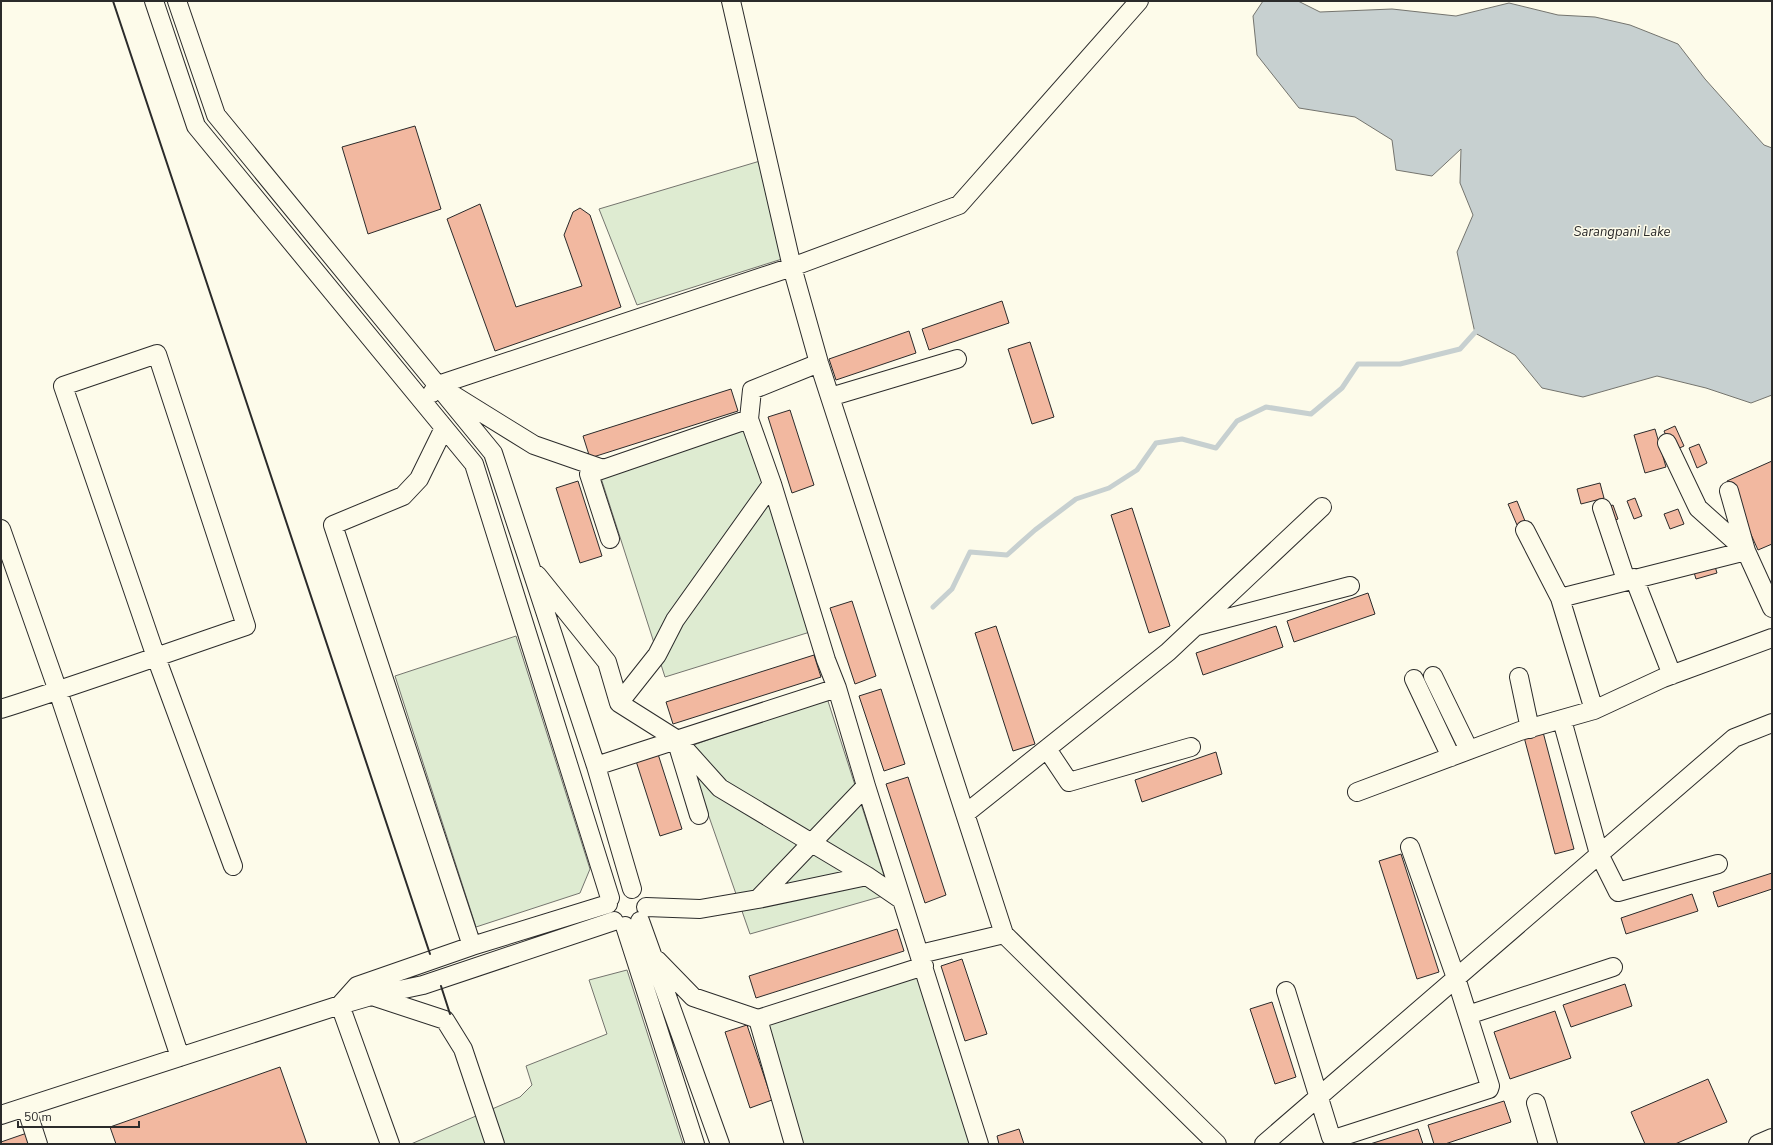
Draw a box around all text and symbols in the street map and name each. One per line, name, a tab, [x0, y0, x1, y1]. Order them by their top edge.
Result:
water label: Sarangpani Lake	[1574, 223, 1670, 241]
scale bar	[18, 1103, 139, 1129]
text: 50 m	[24, 1109, 52, 1125]

